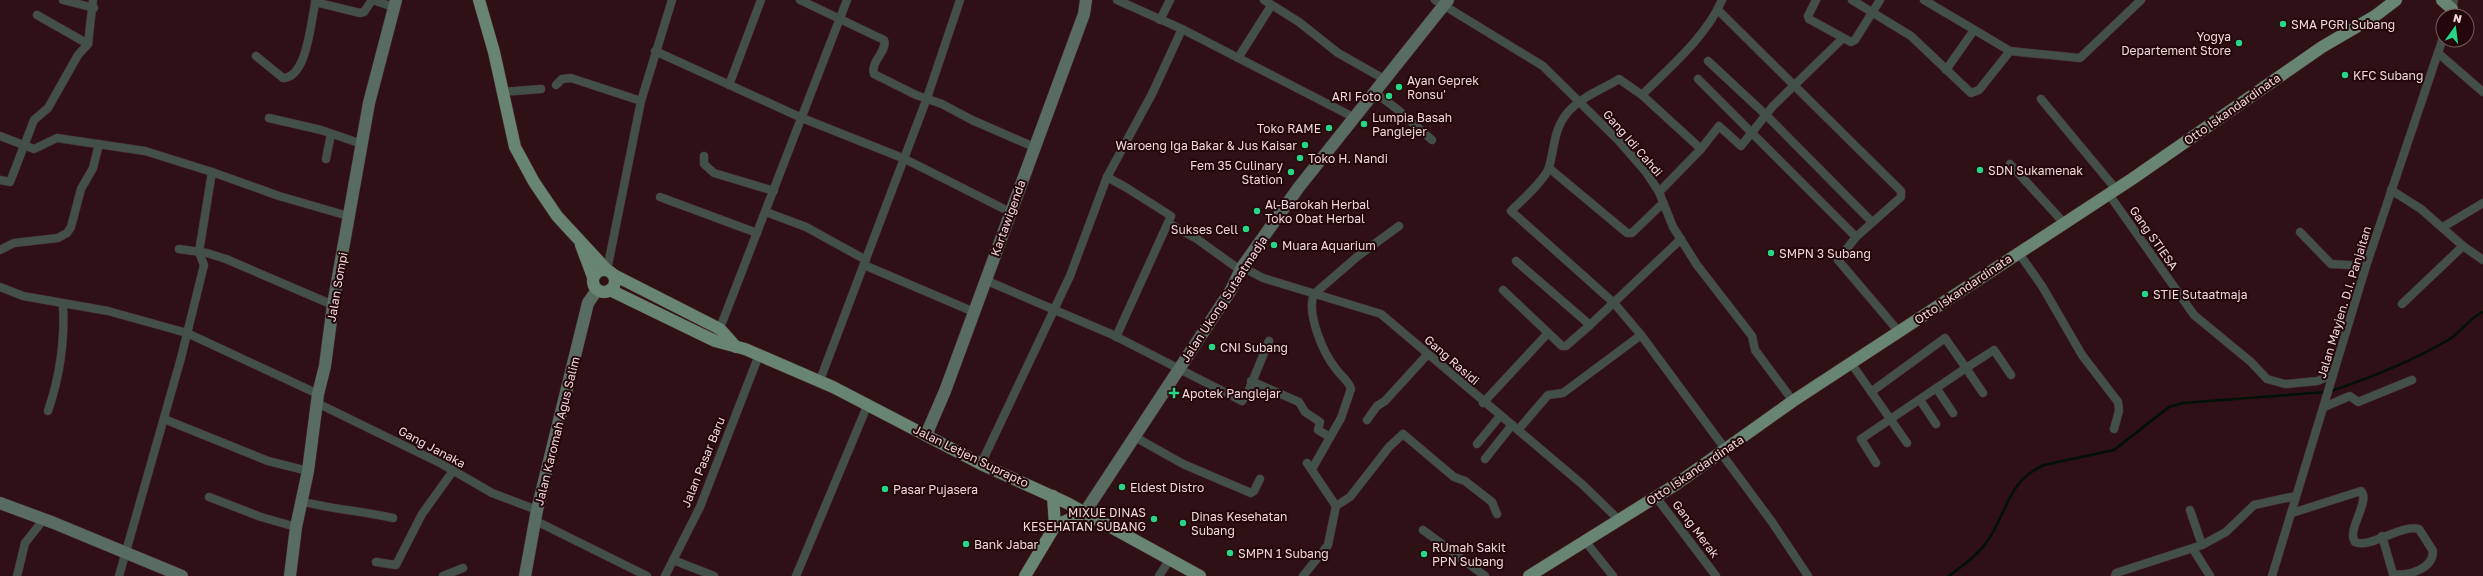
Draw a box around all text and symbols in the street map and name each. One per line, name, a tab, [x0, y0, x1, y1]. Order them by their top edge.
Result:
north arrow	[2435, 8, 2475, 48]
text: N	[2452, 10, 2463, 25]
place label: SMA PGRI Subang	[2291, 17, 2395, 32]
marker: SMA PGRI Subang	[2278, 19, 2288, 29]
place label: Yogya Departement Store	[2121, 29, 2231, 58]
marker: Yogya Departement Store	[2234, 38, 2244, 48]
place label: KFC Subang	[2353, 68, 2423, 83]
street label: Otto Iskandardinata	[2181, 70, 2283, 148]
marker: KFC Subang	[2340, 70, 2350, 80]
place label: Ayan Geprek Ronsu'	[1407, 73, 1479, 102]
marker: Ayan Geprek Ronsu'	[1394, 82, 1404, 92]
place label: ARI Foto	[1332, 89, 1381, 104]
marker: ARI Foto	[1384, 91, 1394, 101]
street label: Gang Idi Cahdi	[1600, 107, 1666, 179]
place label: Lumpia Basah Panglejer	[1372, 110, 1452, 139]
marker: Lumpia Basah Panglejer	[1359, 119, 1369, 129]
place label: Toko RAME	[1257, 121, 1321, 136]
marker: Toko RAME	[1324, 123, 1334, 133]
place label: Waroeng Iga Bakar & Jus Kaisar	[1116, 138, 1297, 153]
marker: Waroeng Iga Bakar & Jus Kaisar	[1300, 140, 1310, 150]
place label: Toko H. Nandi	[1308, 151, 1388, 166]
marker: Toko H. Nandi	[1295, 153, 1305, 163]
place label: Fem 35 Culinary Station	[1190, 158, 1283, 187]
place label: SDN Sukamenak	[1988, 163, 2083, 178]
marker: SDN Sukamenak	[1975, 165, 1985, 175]
marker: Fem 35 Culinary Station	[1286, 167, 1296, 177]
street label: Kartawigenda	[987, 178, 1029, 258]
place label: Al-Barokah Herbal Toko Obat Herbal	[1265, 197, 1370, 226]
street label: Gang STIESA	[2126, 203, 2182, 273]
marker: Al-Barokah Herbal Toko Obat Herbal	[1252, 206, 1262, 216]
place label: Sukses Cell	[1171, 222, 1238, 237]
marker: Sukses Cell	[1241, 224, 1251, 234]
street label: Jalan Mayjen. D.I. Panjaitan	[2314, 224, 2374, 380]
street label: Jalan Ukong Sutaatmadja	[1178, 233, 1270, 365]
place label: Muara Aquarium	[1282, 238, 1376, 253]
marker: Muara Aquarium	[1269, 240, 1279, 250]
place label: SMPN 3 Subang	[1779, 246, 1871, 261]
marker: SMPN 3 Subang	[1766, 248, 1776, 258]
street label: Jalan Sompi	[323, 251, 351, 323]
street label: Otto Iskandardinata	[1911, 251, 2015, 327]
place label: STIE Sutaatmaja	[2153, 287, 2247, 302]
marker: STIE Sutaatmaja	[2140, 289, 2150, 299]
street label: Gang Rasidi	[1421, 332, 1483, 388]
place label: CNI Subang	[1220, 340, 1288, 355]
marker: CNI Subang	[1207, 342, 1217, 352]
street label: Jalan Karomah Agus Salim	[531, 355, 583, 507]
place label: Apotek Panglejar	[1182, 386, 1281, 401]
marker: Apotek Panglejar	[1169, 388, 1179, 398]
street label: Jalan Pasar Baru	[678, 414, 728, 510]
street label: Jalan Letjen Suprapto	[911, 422, 1031, 490]
street label: Gang Janaka	[396, 423, 468, 471]
street label: Otto Iskandardinata	[1643, 432, 1747, 508]
place label: Eldest Distro	[1130, 480, 1204, 495]
place label: Pasar Pujasera	[893, 482, 978, 497]
marker: Eldest Distro	[1117, 482, 1127, 492]
marker: Pasar Pujasera	[880, 484, 890, 494]
street label: Gang Merak	[1669, 497, 1723, 561]
place label: MIXUE DINAS KESEHATAN SUBANG	[1023, 505, 1146, 534]
place label: Dinas Kesehatan Subang	[1191, 509, 1287, 538]
marker: MIXUE DINAS KESEHATAN SUBANG	[1149, 514, 1159, 524]
marker: Dinas Kesehatan Subang	[1178, 518, 1188, 528]
place label: Bank Jabar	[974, 537, 1039, 552]
marker: Bank Jabar	[961, 539, 971, 549]
place label: RUmah Sakit PPN Subang	[1432, 540, 1506, 569]
place label: SMPN 1 Subang	[1238, 546, 1329, 561]
marker: SMPN 1 Subang	[1225, 548, 1235, 558]
marker: RUmah Sakit PPN Subang	[1419, 549, 1429, 559]

